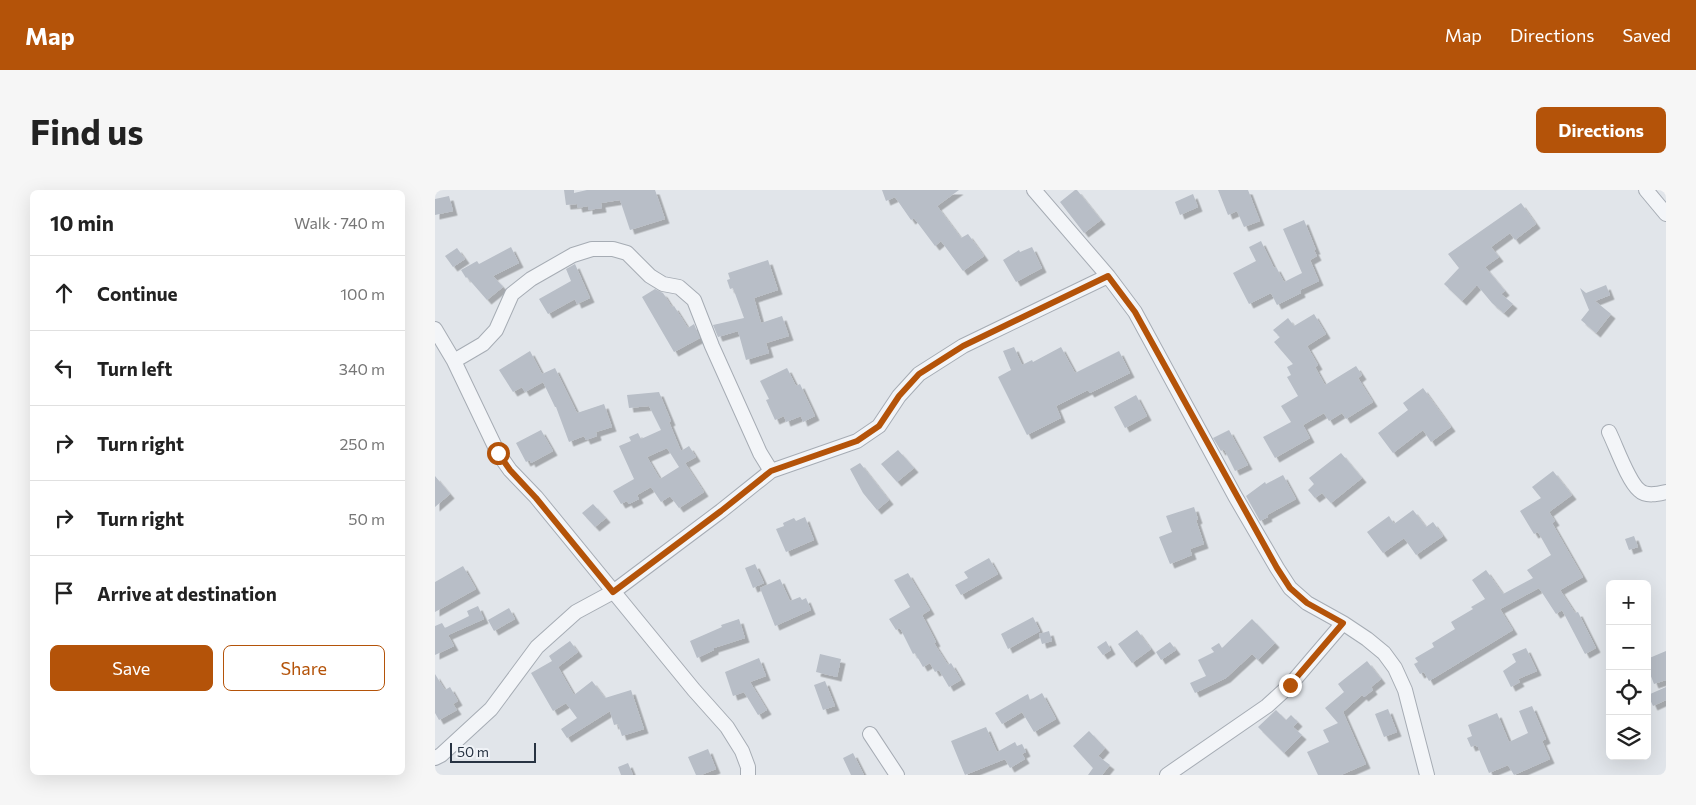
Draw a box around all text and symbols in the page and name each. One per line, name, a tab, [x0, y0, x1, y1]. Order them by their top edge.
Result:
text: Map	[25, 21, 75, 50]
text: Map	[1445, 24, 1482, 46]
text: Directions	[1510, 24, 1594, 46]
text: Saved	[1622, 24, 1671, 46]
button: Directions	[1536, 107, 1666, 153]
text: Find us	[30, 109, 144, 152]
text: 10 min	[50, 210, 114, 235]
text: Walk · 740 m	[294, 213, 385, 232]
icon: ahead	[50, 279, 78, 307]
text: Continue	[97, 282, 177, 305]
text: 100 m	[340, 284, 385, 303]
icon: left	[50, 354, 78, 382]
text: Turn left	[97, 357, 172, 380]
text: 340 m	[339, 359, 385, 378]
icon: right	[50, 429, 78, 457]
text: Turn right	[97, 432, 184, 455]
text: 250 m	[339, 434, 385, 453]
route start	[487, 442, 510, 465]
icon: right	[50, 504, 78, 532]
text: Turn right	[97, 507, 184, 530]
text: 50 m	[348, 509, 385, 528]
icon: arrive	[50, 579, 78, 607]
map controls	[1606, 580, 1651, 760]
button: +	[1606, 580, 1651, 625]
text: Arrive at destination	[97, 582, 277, 605]
button: −	[1606, 625, 1651, 670]
button: Save	[50, 645, 213, 691]
button: Share	[223, 645, 385, 691]
button: locate	[1606, 670, 1651, 715]
route end	[1279, 674, 1302, 697]
button: layers	[1606, 715, 1651, 760]
scale bar	[450, 740, 536, 763]
text: 50 m	[457, 743, 489, 760]

